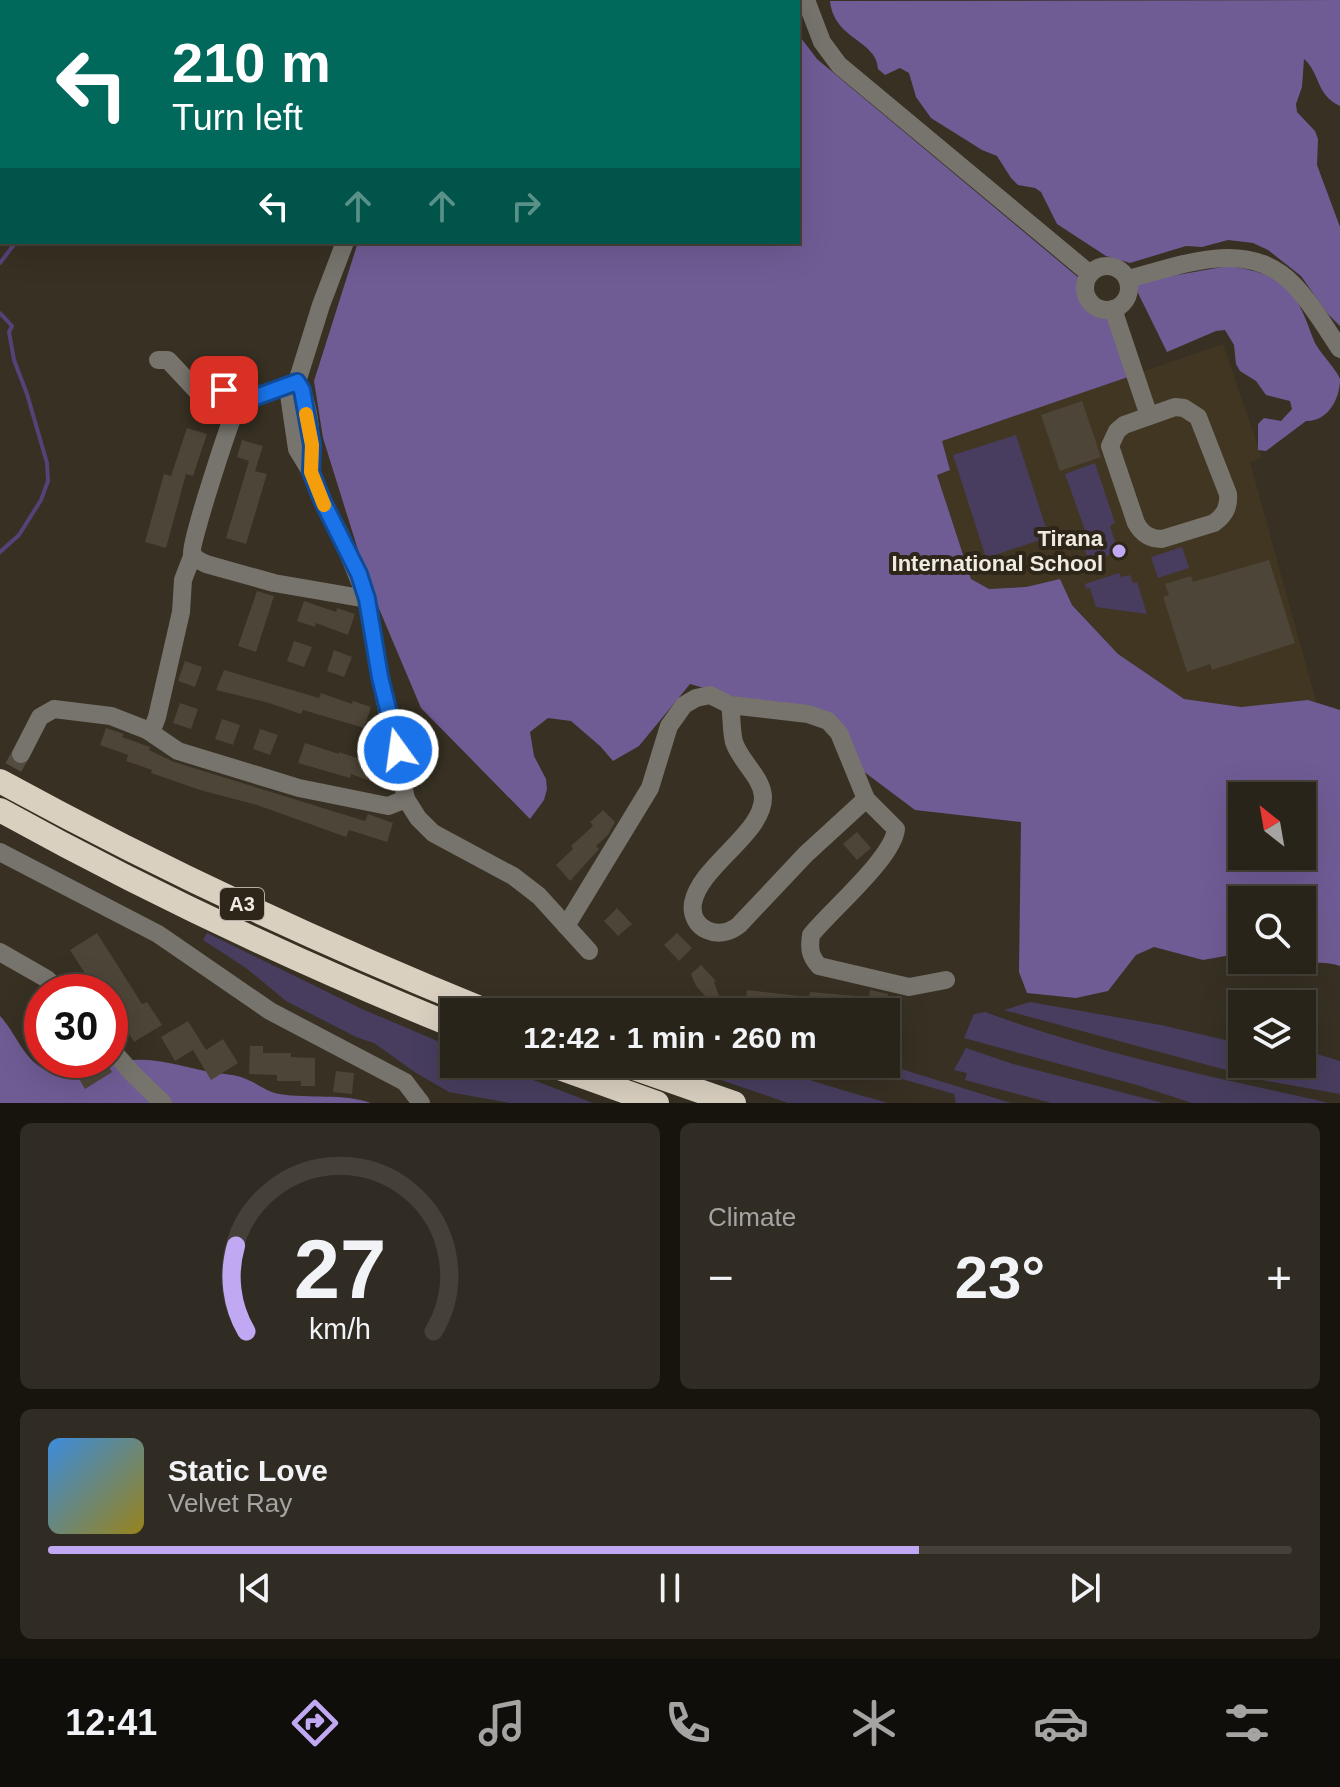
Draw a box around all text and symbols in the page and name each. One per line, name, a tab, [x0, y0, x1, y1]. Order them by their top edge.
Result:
text: 210 m	[172, 31, 331, 94]
icon: left	[40, 32, 144, 136]
text: Turn left	[172, 97, 303, 138]
icon: left	[252, 184, 296, 228]
icon: ahead	[336, 184, 380, 228]
icon: ahead	[420, 184, 464, 228]
icon: right	[504, 184, 548, 228]
pin	[190, 356, 258, 424]
icon: arrive	[202, 368, 246, 412]
place label: Tirana International School	[892, 526, 1104, 576]
marker: Tirana International School	[1110, 542, 1128, 560]
position arrow	[356, 708, 440, 792]
north arrow	[1228, 782, 1316, 870]
map controls	[1228, 782, 1316, 1078]
button: search	[1228, 886, 1316, 974]
road number: A3	[220, 888, 264, 920]
speed limit sign: 30	[24, 974, 128, 1078]
button: layers	[1228, 990, 1316, 1078]
text: 12:42 · 1 min · 260 m	[523, 1021, 817, 1054]
text: Climate	[708, 1202, 796, 1232]
text: 27	[294, 1223, 386, 1316]
text: 23°	[955, 1244, 1045, 1311]
text: −	[708, 1253, 734, 1302]
text: +	[1266, 1253, 1292, 1302]
text: km/h	[309, 1313, 371, 1345]
text: Static Love	[168, 1454, 328, 1487]
text: Velvet Ray	[168, 1488, 292, 1518]
icon: previous	[233, 1566, 277, 1610]
icon: pause	[648, 1566, 692, 1610]
icon: next	[1063, 1566, 1107, 1610]
icon: directions	[287, 1695, 343, 1751]
icon: music	[474, 1695, 530, 1751]
icon: phone	[660, 1695, 716, 1751]
icon: climate	[846, 1695, 902, 1751]
icon: car	[1033, 1695, 1089, 1751]
icon: filters	[1219, 1695, 1275, 1751]
text: 12:41	[65, 1702, 157, 1743]

